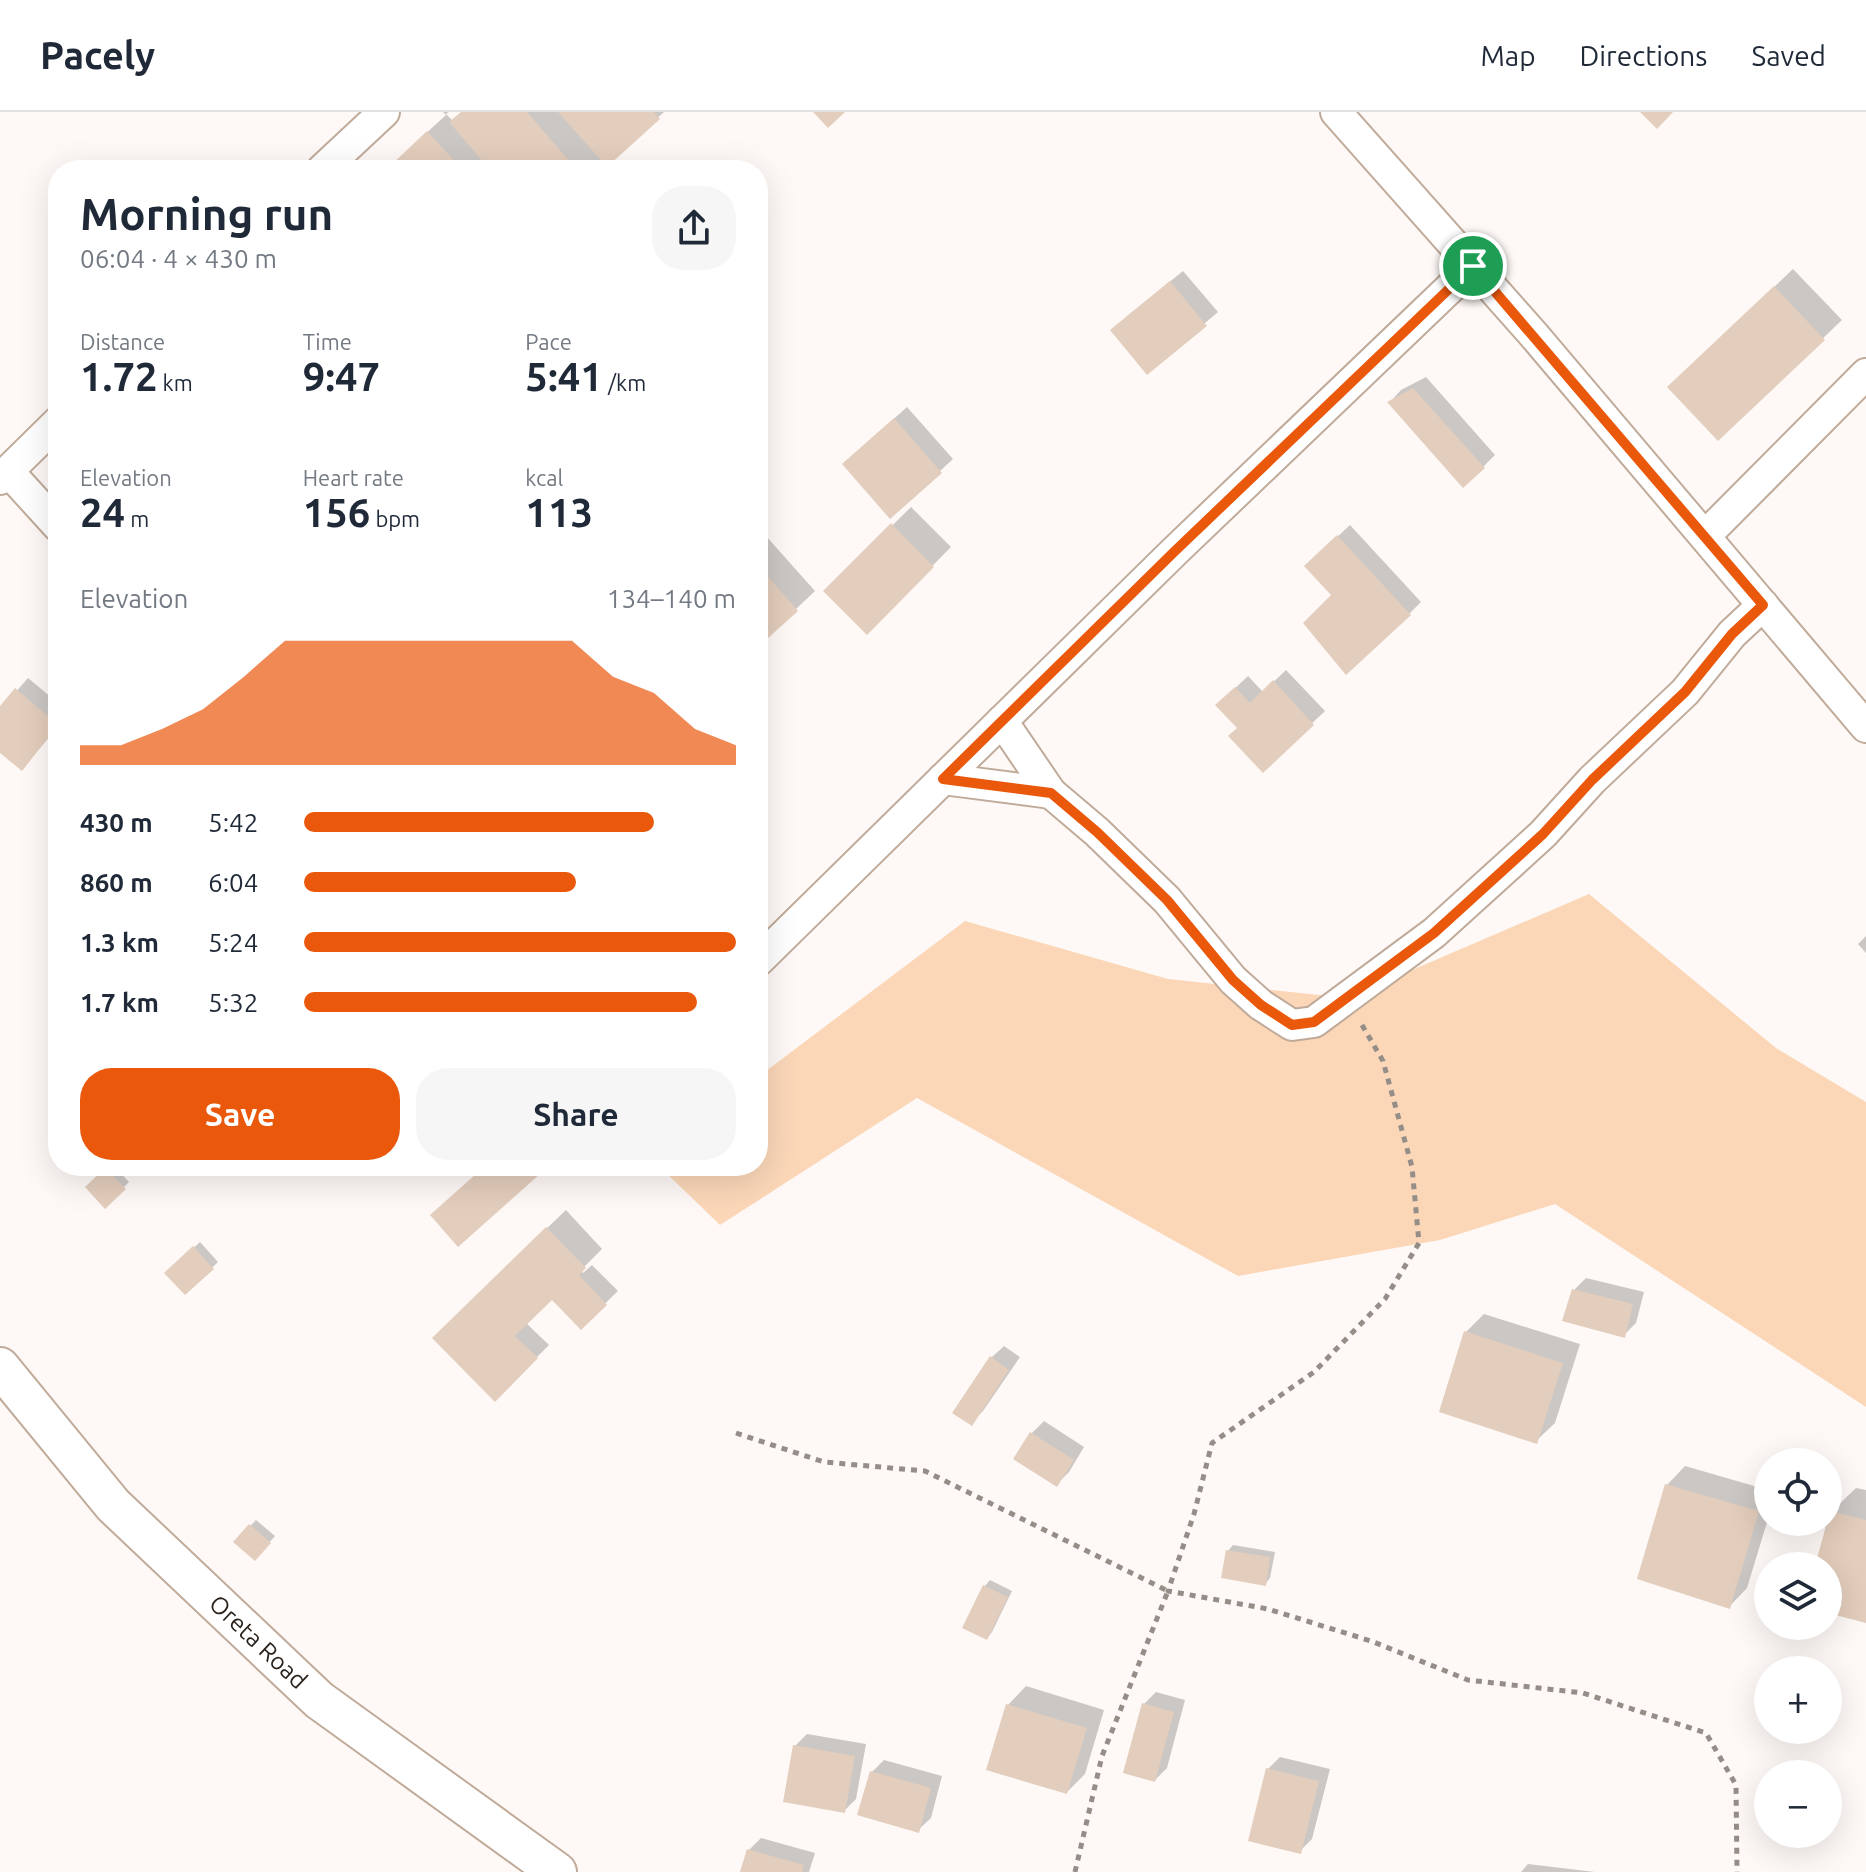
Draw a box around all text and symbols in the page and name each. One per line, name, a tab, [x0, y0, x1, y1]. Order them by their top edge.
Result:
text: Pacely	[40, 34, 155, 76]
text: Map	[1480, 40, 1536, 71]
text: Directions	[1580, 40, 1707, 71]
text: Saved	[1751, 40, 1826, 71]
button: share	[652, 186, 736, 270]
text: Morning run	[80, 189, 333, 238]
pin	[1439, 232, 1507, 300]
text: 06:04 · 4 × 430 m	[80, 244, 277, 273]
icon: arrive	[1451, 244, 1495, 288]
text: Distance	[80, 329, 165, 354]
text: Time	[303, 329, 352, 354]
text: Pace	[525, 329, 572, 354]
text: 1.72	[80, 354, 158, 399]
text: 9:47	[303, 354, 380, 399]
text: 5:41	[525, 354, 603, 399]
text: km	[158, 370, 193, 395]
text: /km	[603, 370, 646, 395]
text: Elevation	[80, 465, 172, 490]
text: Heart rate	[303, 465, 404, 490]
text: kcal	[525, 465, 563, 490]
text: 24	[80, 490, 125, 535]
text: 156	[303, 490, 370, 535]
text: 113	[525, 490, 593, 535]
text: m	[125, 506, 149, 531]
text: bpm	[370, 506, 420, 531]
text: Elevation	[80, 584, 188, 613]
text: 134–140 m	[607, 584, 736, 613]
text: 430 m	[80, 808, 153, 837]
text: 5:42	[208, 808, 258, 837]
text: 860 m	[80, 868, 153, 897]
text: 6:04	[208, 868, 258, 897]
text: 1.3 km	[80, 928, 159, 957]
text: 5:24	[208, 928, 258, 957]
text: 1.7 km	[80, 988, 159, 1017]
text: 5:32	[208, 988, 258, 1017]
button: Save	[80, 1068, 400, 1160]
button: Share	[416, 1068, 736, 1160]
map controls	[1754, 1448, 1842, 1848]
button: locate	[1754, 1448, 1842, 1536]
button: layers	[1754, 1552, 1842, 1640]
street label: Oreta Road	[204, 1590, 312, 1694]
button: +	[1754, 1656, 1842, 1744]
button: −	[1754, 1760, 1842, 1848]

